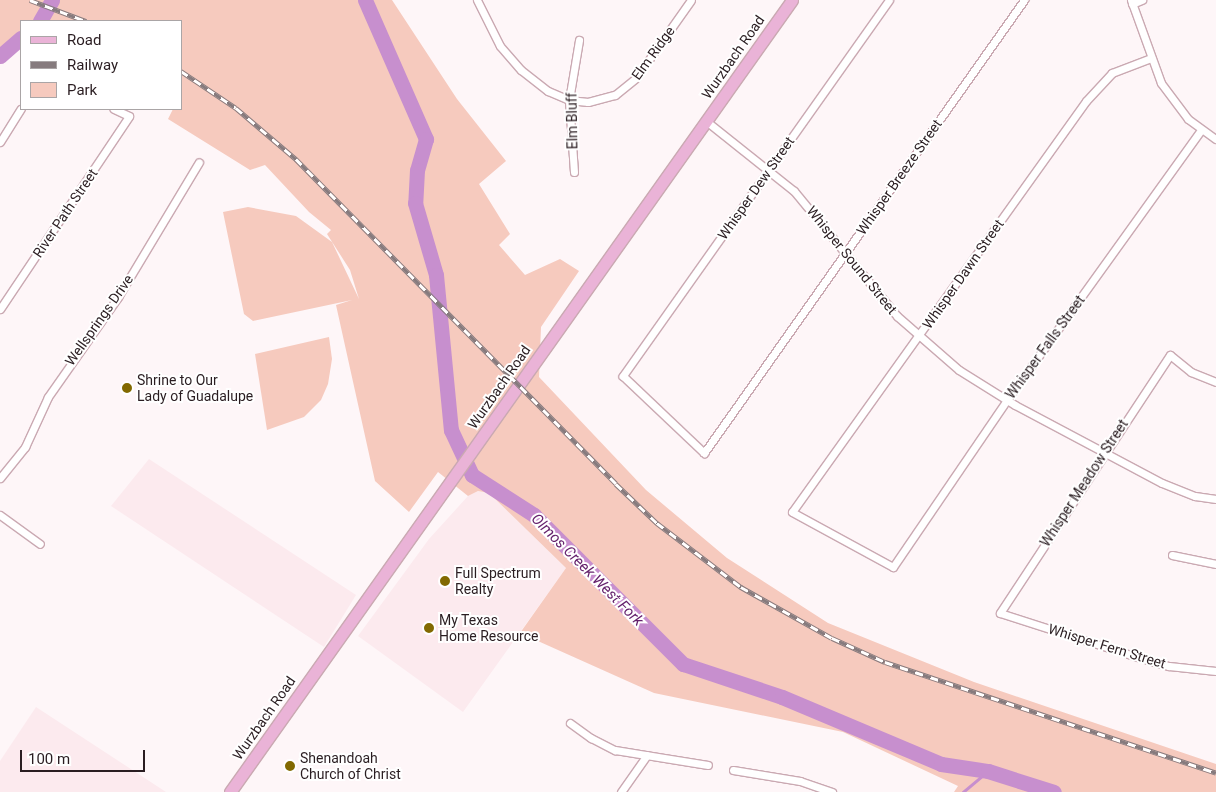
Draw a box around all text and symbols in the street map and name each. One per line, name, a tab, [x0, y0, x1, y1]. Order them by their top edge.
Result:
street label: Wurzbach Road	[698, 12, 768, 102]
legend	[20, 20, 182, 110]
street label: Elm Ridge	[628, 23, 678, 83]
text: Road	[67, 31, 101, 49]
text: Railway	[67, 56, 118, 74]
text: Park	[67, 81, 97, 99]
street label: Elm Bluff	[563, 93, 581, 149]
street label: Whisper Breeze Street	[853, 116, 945, 238]
street label: Whisper Dew Street	[714, 133, 798, 243]
street label: River Path Street	[29, 165, 101, 261]
street label: Whisper Sound Street	[803, 203, 901, 317]
street label: Whisper Dawn Street	[919, 216, 1007, 332]
street label: Wellsprings Drive	[61, 271, 137, 369]
street label: Whisper Falls Street	[1002, 292, 1088, 402]
street label: Wurzbach Road	[464, 342, 534, 432]
place label: Shrine to Our Lady of Guadalupe	[137, 372, 253, 404]
marker: Shrine to Our Lady of Guadalupe	[121, 382, 133, 394]
street label: Whisper Meadow Street	[1037, 416, 1131, 550]
water label: Olmos Creek West Fork	[527, 510, 647, 630]
place label: Full Spectrum Realty	[455, 565, 541, 598]
marker: Full Spectrum Realty	[439, 575, 451, 587]
place label: My Texas Home Resource	[439, 612, 538, 644]
street label: Whisper Fern Street	[1046, 620, 1168, 672]
marker: My Texas Home Resource	[423, 622, 435, 634]
street label: Wurzbach Road	[229, 673, 299, 763]
scale bar	[22, 740, 148, 772]
text: 100 m	[28, 750, 70, 768]
place label: Shenandoah Church of Christ	[300, 750, 401, 782]
marker: Shenandoah Church of Christ	[284, 760, 296, 772]

